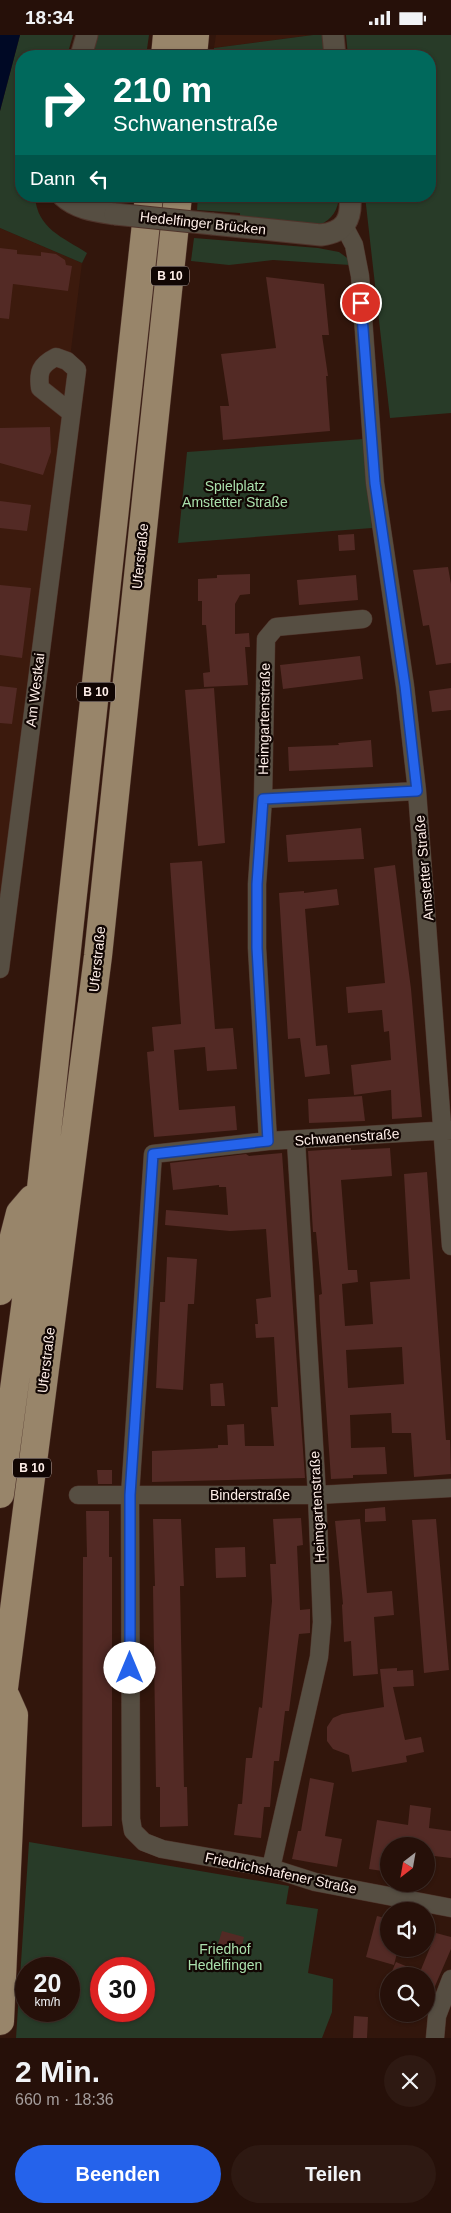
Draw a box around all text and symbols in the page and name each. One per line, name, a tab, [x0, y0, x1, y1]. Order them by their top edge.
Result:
text: 18:34	[25, 7, 74, 28]
icon: right	[30, 70, 95, 135]
text: 210 m	[113, 70, 212, 109]
text: Schwanenstraße	[113, 111, 278, 136]
icon: left	[85, 165, 113, 193]
text: Dann	[30, 168, 75, 189]
street label: Hedelfinger Brücken	[139, 208, 267, 238]
road number: B 10	[151, 267, 189, 285]
pin	[340, 282, 382, 324]
icon: arrive	[347, 289, 375, 317]
park label: Spielplatz Amstetter Straße	[182, 478, 288, 510]
street label: Uferstraße	[129, 522, 151, 590]
street label: Am Westkai	[23, 652, 47, 728]
street label: Heimgartenstraße	[255, 663, 273, 775]
road number: B 10	[77, 683, 115, 701]
street label: Amstetter Straße	[411, 814, 437, 921]
street label: Uferstraße	[86, 925, 108, 993]
street label: Schwanenstraße	[294, 1125, 400, 1149]
street label: Uferstraße	[34, 1326, 58, 1394]
street label: Heimgartenstraße	[306, 1450, 328, 1563]
road number: B 10	[13, 1459, 51, 1477]
street label: Binderstraße	[210, 1487, 290, 1503]
position arrow	[103, 1641, 155, 1693]
north arrow	[380, 1837, 435, 1893]
map controls	[380, 1837, 435, 2022]
street label: Friedrichshafener Straße	[204, 1849, 359, 1897]
button: sound	[380, 1902, 435, 1957]
park label: Friedhof Hedelfingen	[188, 1941, 262, 1973]
speed limit sign: 30	[90, 1957, 155, 2022]
button: search	[380, 1967, 435, 2022]
text: 20	[34, 1969, 61, 1997]
text: km/h	[34, 1995, 61, 2009]
text: 2 Min.	[15, 2055, 100, 2088]
button: close	[384, 2055, 436, 2107]
text: 660 m · 18:36	[15, 2091, 114, 2108]
button: Beenden	[15, 2145, 221, 2203]
button: Teilen	[231, 2145, 436, 2203]

